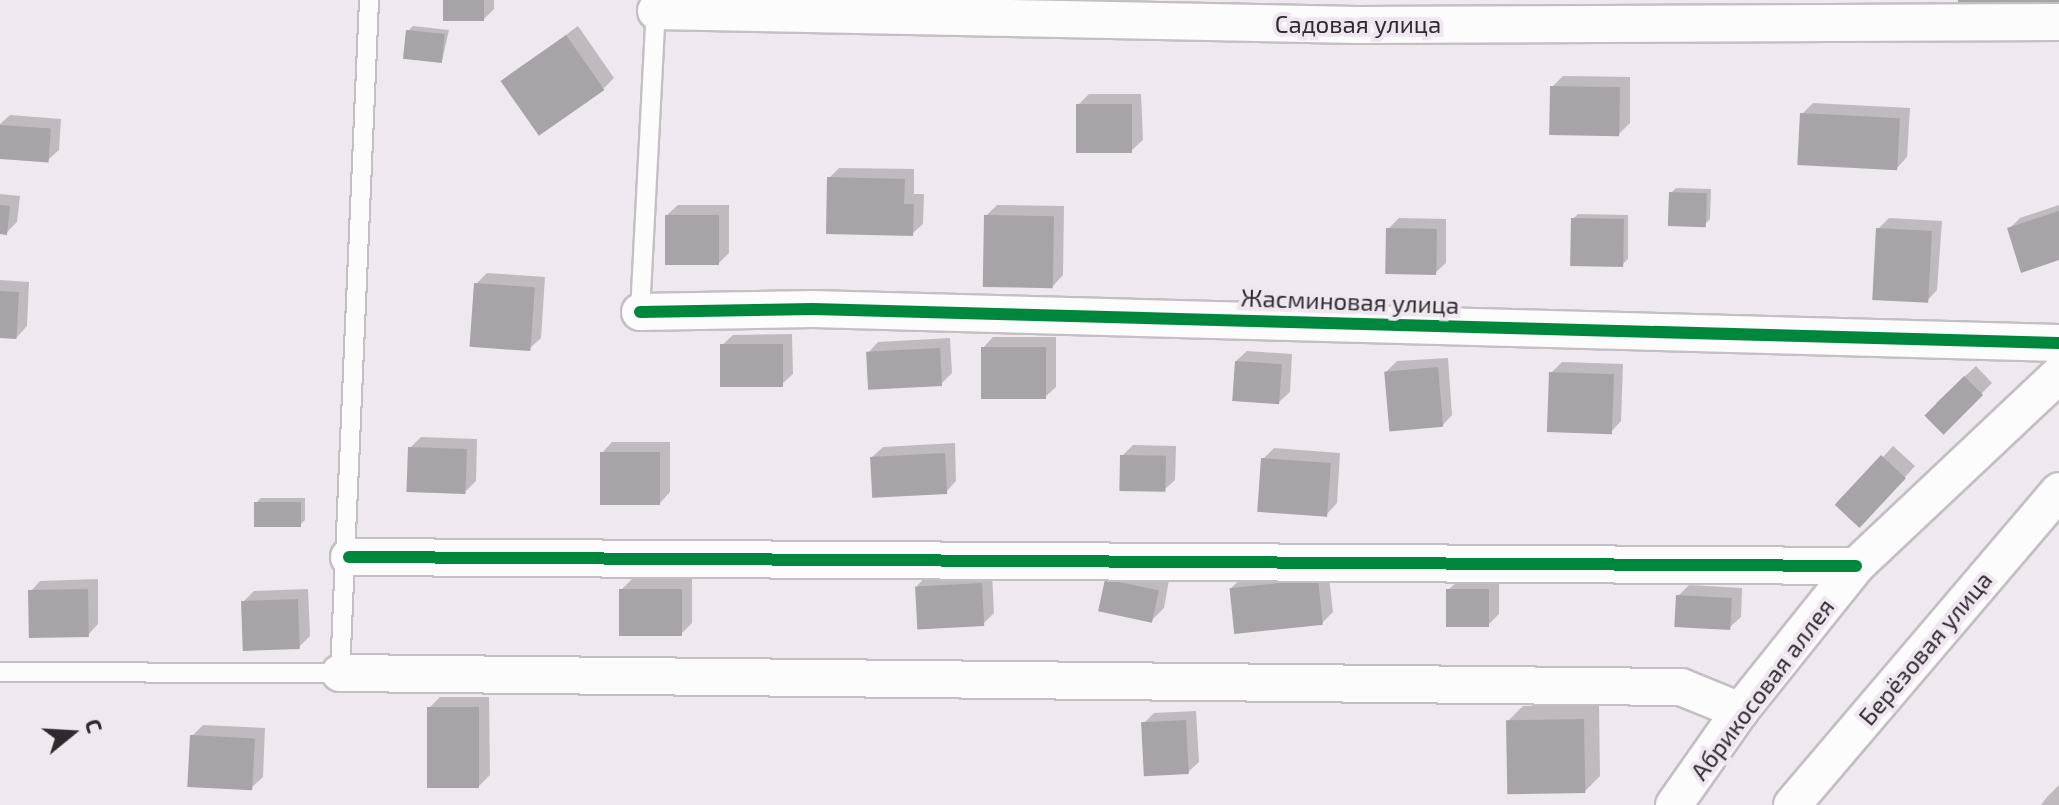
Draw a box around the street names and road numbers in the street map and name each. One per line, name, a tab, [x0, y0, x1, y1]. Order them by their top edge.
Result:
street label: Садовая улица	[1275, 10, 1441, 38]
street label: Жасминовая улица	[1240, 283, 1460, 319]
street label: Берёзовая улица	[1852, 565, 1998, 731]
street label: Абрикосовая аллея	[1684, 593, 1840, 785]

